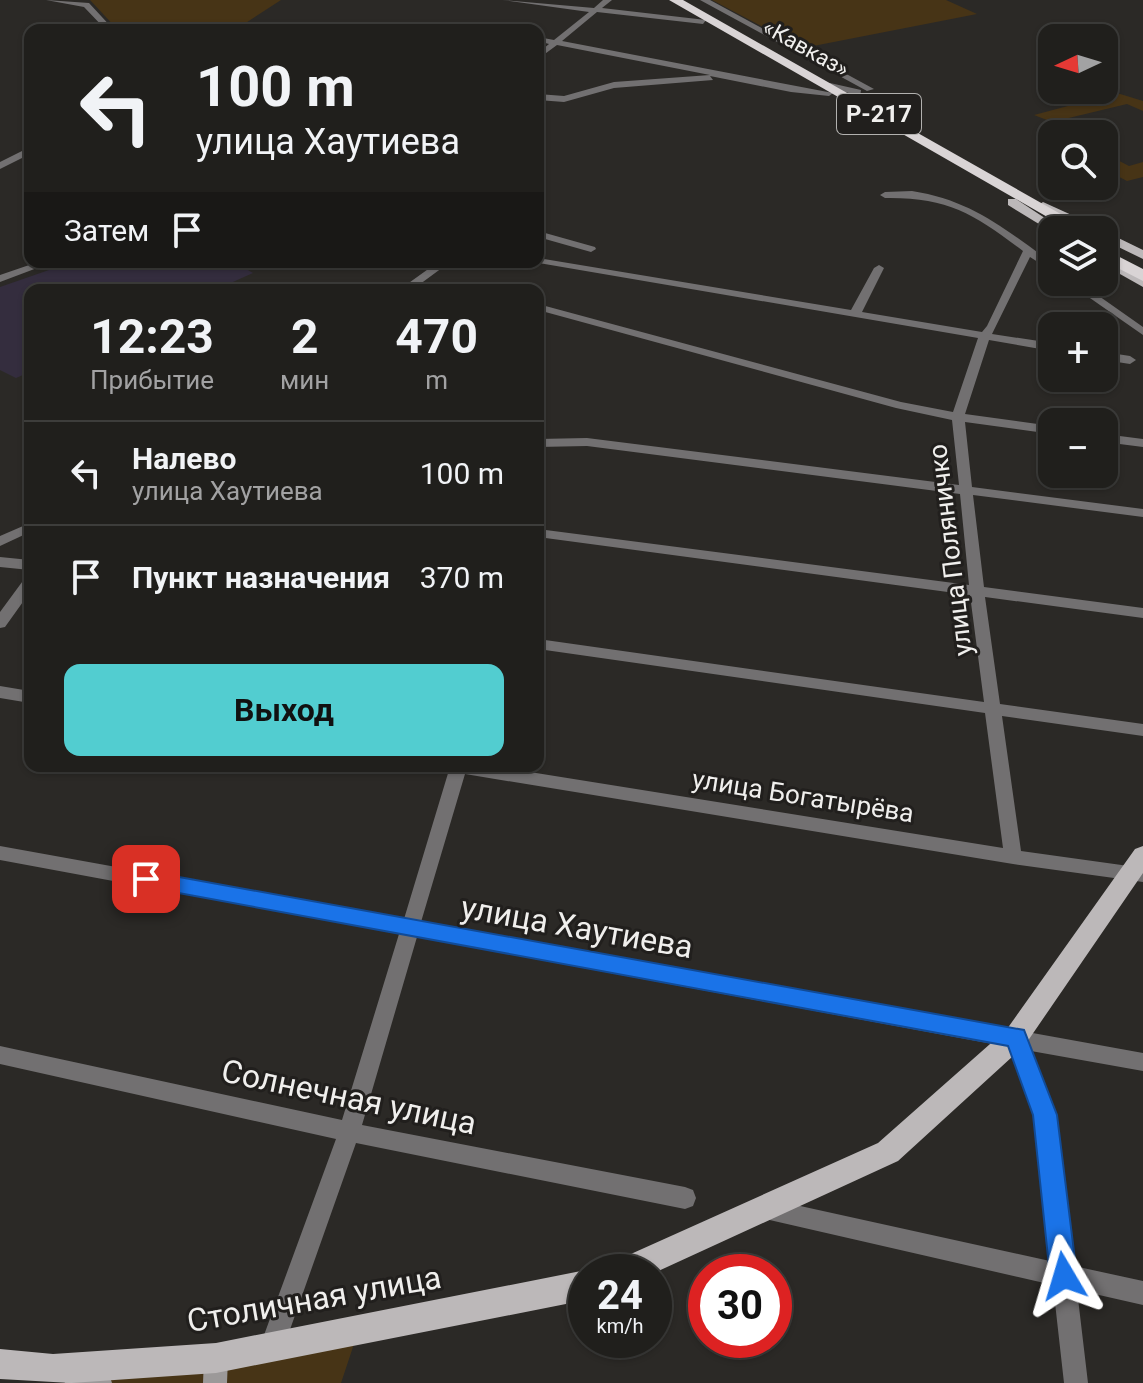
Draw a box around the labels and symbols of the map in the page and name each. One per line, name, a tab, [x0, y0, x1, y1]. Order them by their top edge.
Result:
street label: «Кавказ»	[759, 14, 853, 82]
north arrow	[1038, 24, 1118, 104]
road number: Р-217	[837, 94, 921, 134]
street label: улица Поляничко	[922, 442, 978, 658]
street label: улица Богатырёва	[690, 764, 916, 828]
pin	[112, 845, 180, 913]
street label: улица Хаутиева	[458, 888, 696, 966]
street label: Солнечная улица	[218, 1051, 480, 1143]
position arrow	[1022, 1234, 1106, 1318]
speed limit sign: 30	[688, 1254, 792, 1358]
street label: Столичная улица	[184, 1258, 444, 1340]

